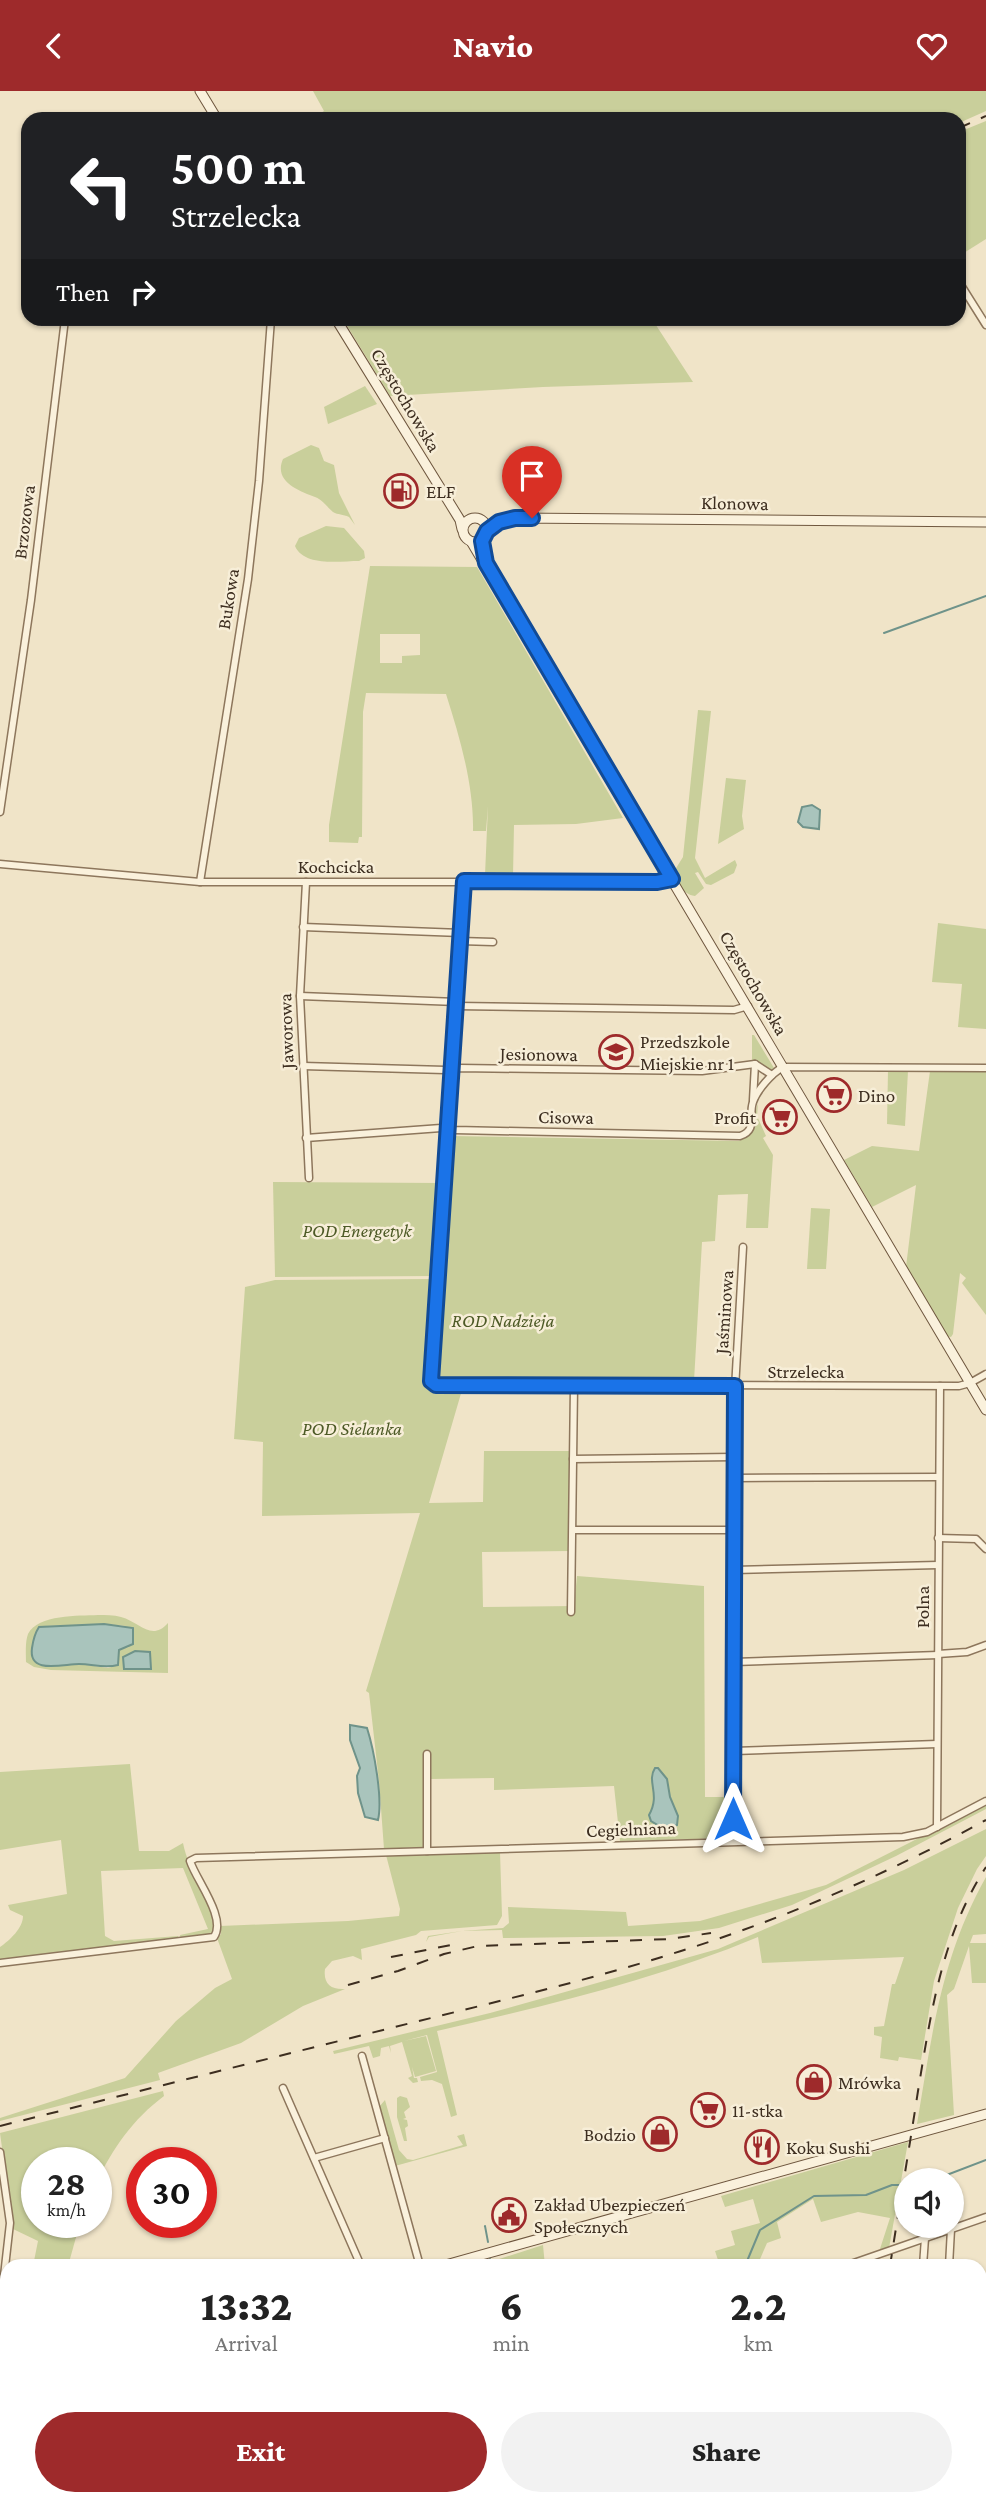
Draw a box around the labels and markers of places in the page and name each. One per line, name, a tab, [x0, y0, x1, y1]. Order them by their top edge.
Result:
pin	[502, 446, 562, 518]
fuel station icon: ELF	[382, 472, 420, 510]
place label: ELF	[426, 481, 456, 502]
place label: Przedszkole Miejskie nr 1	[640, 1031, 734, 1075]
school or university icon: Przedszkole Miejskie nr 1	[597, 1033, 635, 1071]
supermarket icon: Dino	[815, 1076, 853, 1114]
place label: Dino	[858, 1085, 895, 1106]
supermarket icon: Profit	[761, 1098, 799, 1136]
place label: Profit	[714, 1107, 757, 1128]
shop icon: Mrówka	[795, 2063, 833, 2101]
place label: Mrówka	[838, 2072, 901, 2093]
supermarket icon: 11-stka	[689, 2091, 727, 2129]
place label: 11-stka	[732, 2100, 783, 2121]
shop icon: Bodzio	[641, 2115, 679, 2153]
place label: Bodzio	[584, 2124, 636, 2145]
restaurant icon: Koku Sushi	[743, 2128, 781, 2166]
place label: Koku Sushi	[786, 2137, 870, 2158]
place label: Zakład Ubezpieczeń Społecznych	[534, 2194, 685, 2237]
public building icon: Zakład Ubezpieczeń Społecznych	[490, 2196, 528, 2234]

